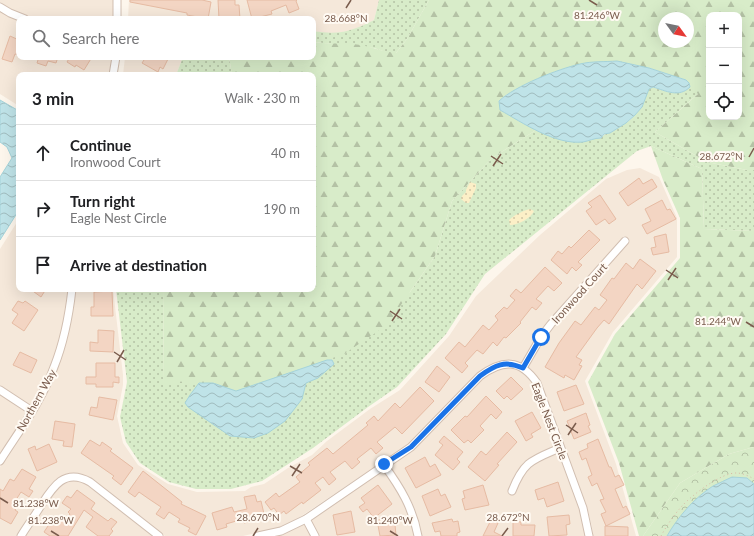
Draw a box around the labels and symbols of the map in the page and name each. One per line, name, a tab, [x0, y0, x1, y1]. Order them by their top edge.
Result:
text: 81.246°W	[574, 9, 621, 21]
text: 28.668°N	[324, 12, 368, 24]
north arrow	[658, 12, 694, 48]
text: 28.672°N	[699, 150, 743, 162]
street label: Ironwood Court	[549, 260, 610, 326]
text: 81.244°W	[695, 315, 742, 327]
route start	[532, 328, 550, 346]
street label: Northern Way	[14, 366, 59, 433]
street label: Eagle Nest Circle	[529, 381, 571, 462]
route end	[375, 455, 393, 473]
text: 81.238°W	[13, 497, 60, 509]
text: 28.670°N	[236, 511, 280, 523]
text: 28.672°N	[486, 511, 530, 523]
text: 81.238°W	[28, 514, 75, 526]
text: 81.240°W	[367, 514, 414, 526]

